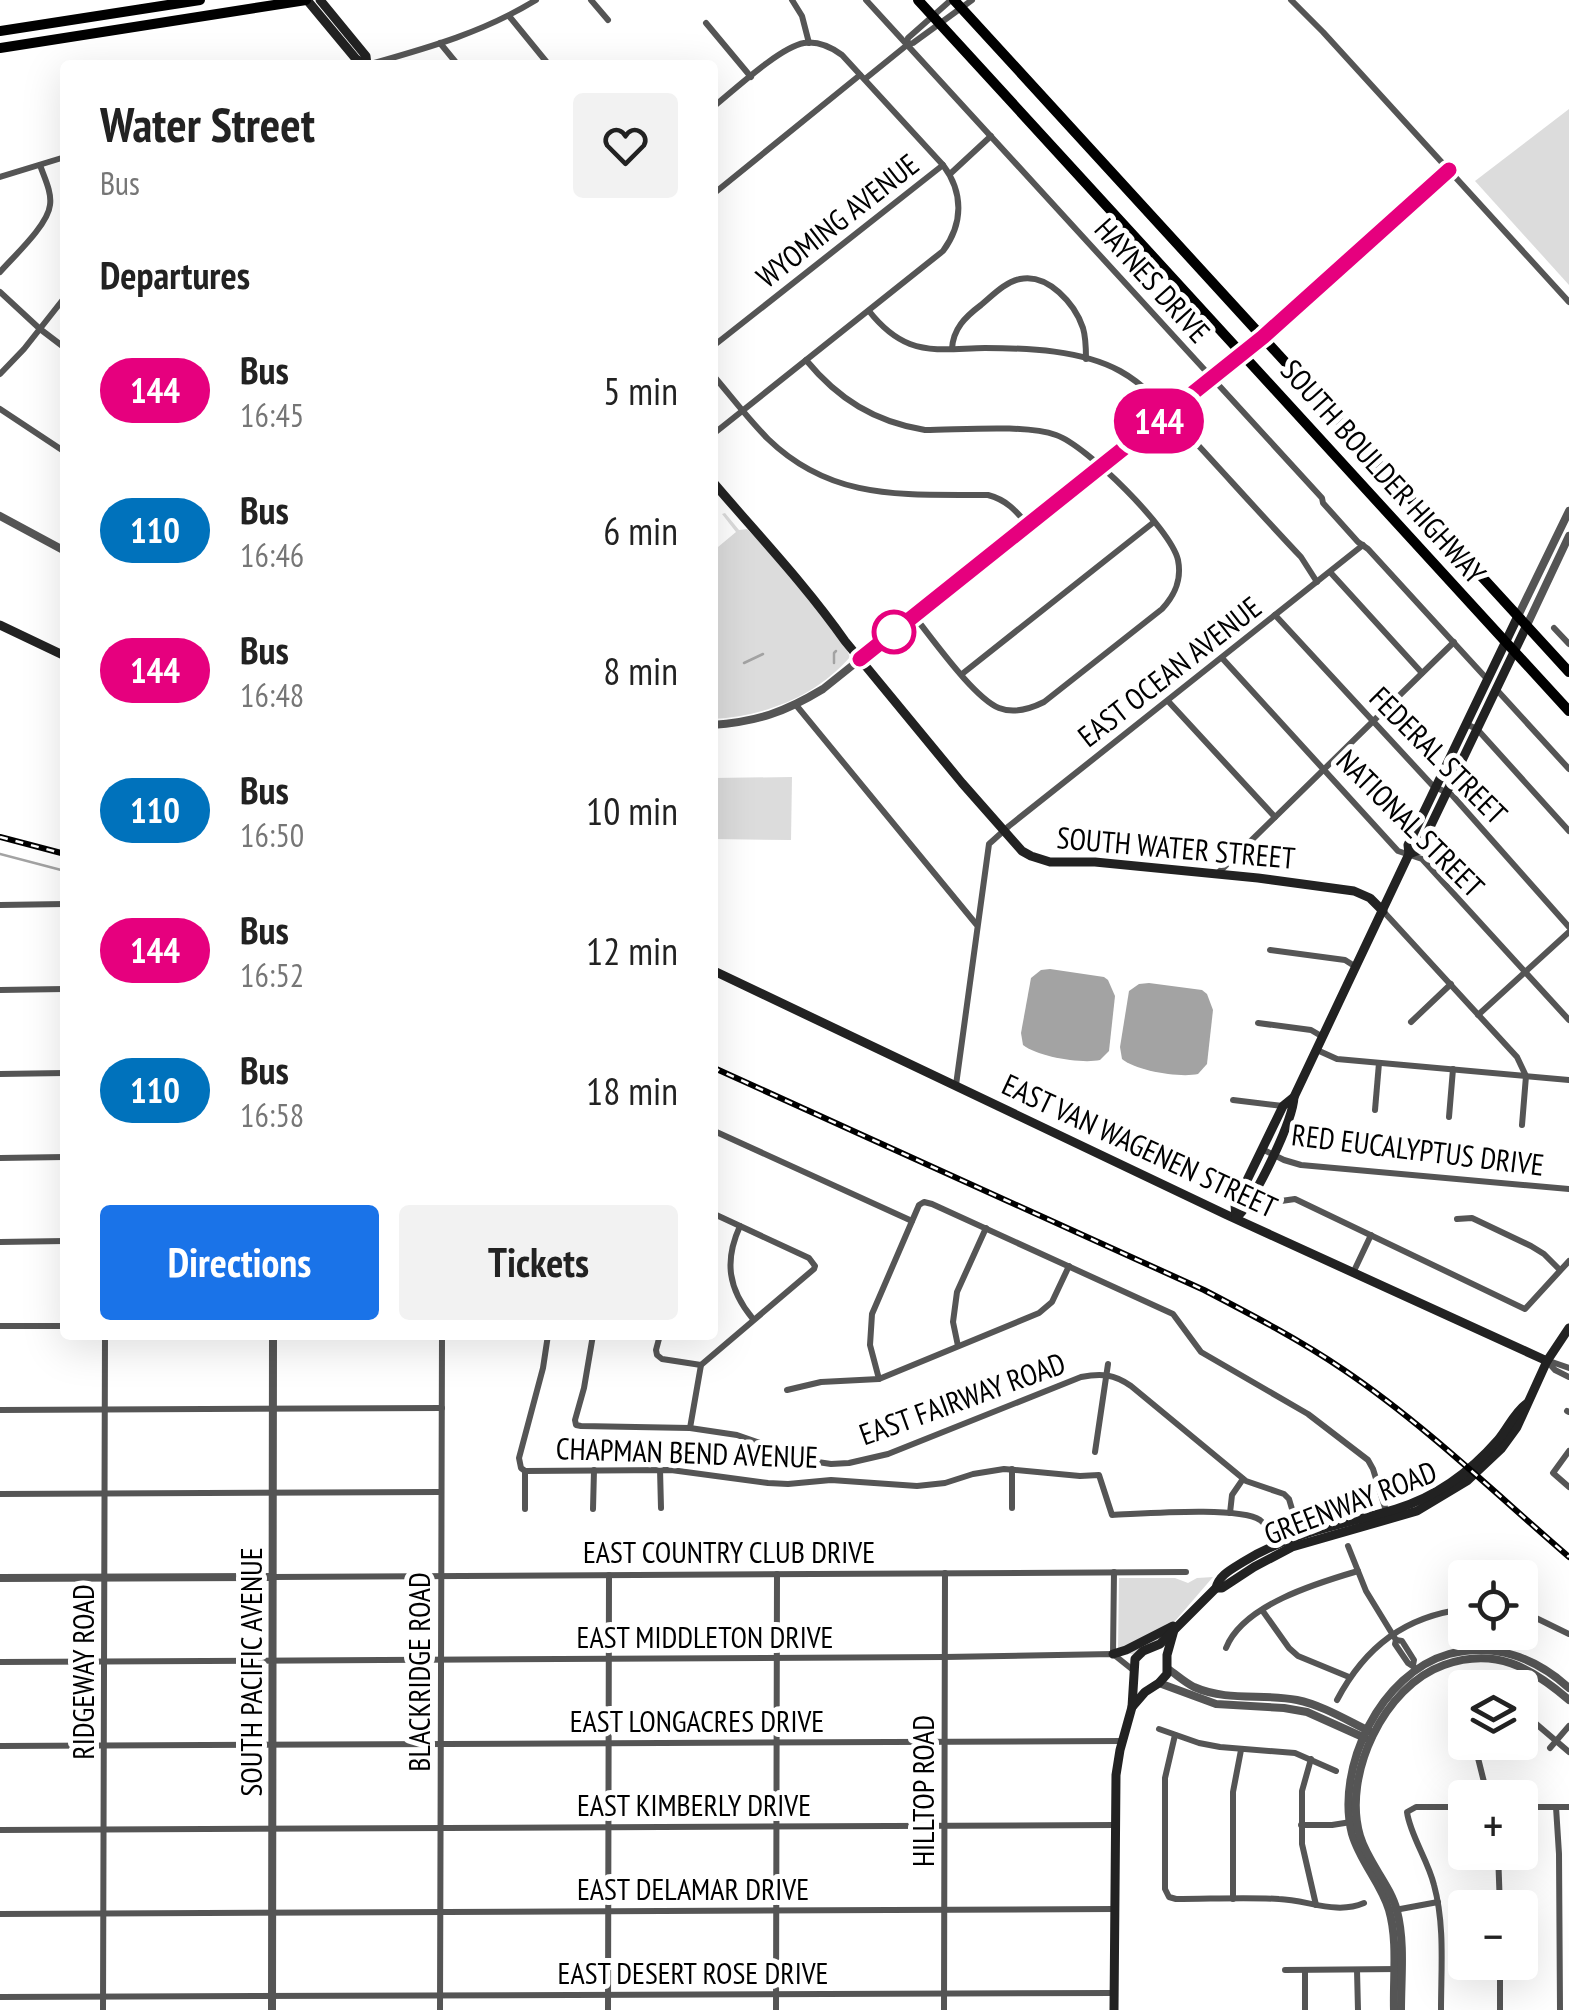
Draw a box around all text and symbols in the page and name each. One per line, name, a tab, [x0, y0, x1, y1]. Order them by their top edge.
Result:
text: Water Street	[100, 93, 315, 155]
button: heart	[573, 93, 678, 198]
street label: WYOMING AVENUE	[748, 144, 926, 296]
text: Bus	[100, 162, 140, 204]
street label: HAYNES DRIVE	[1087, 210, 1219, 350]
text: Departures	[100, 250, 250, 299]
text: Bus	[240, 345, 289, 394]
street label: SOUTH BOULDER HIGHWAY	[1273, 351, 1495, 591]
text: 5 min	[603, 366, 678, 415]
text: 144	[130, 367, 180, 413]
line badge: 144	[1102, 388, 1216, 454]
text: 16:45	[240, 394, 304, 436]
text: 144	[1134, 398, 1184, 444]
text: Bus	[240, 485, 289, 534]
text: 6 min	[603, 506, 678, 555]
text: 110	[130, 507, 180, 553]
text: 16:46	[240, 534, 304, 576]
street label: EAST OCEAN AVENUE	[1069, 587, 1269, 755]
unlabelled marker	[873, 611, 915, 653]
text: Bus	[240, 625, 289, 674]
text: 8 min	[603, 646, 678, 695]
text: 144	[130, 647, 180, 693]
text: 16:48	[240, 674, 304, 716]
street label: FEDERAL STREET	[1362, 678, 1516, 832]
street label: NATIONAL STREET	[1329, 741, 1493, 905]
text: Bus	[240, 765, 289, 814]
text: 10 min	[586, 786, 678, 835]
text: 110	[130, 787, 180, 833]
text: 16:50	[240, 814, 304, 856]
street label: SOUTH WATER STREET	[1055, 817, 1297, 877]
text: Bus	[240, 905, 289, 954]
text: 12 min	[586, 926, 678, 975]
text: 144	[130, 927, 180, 973]
text: 16:52	[240, 954, 304, 996]
text: Bus	[240, 1045, 289, 1094]
street label: EAST VAN WAGENEN STREET	[996, 1064, 1284, 1226]
text: 18 min	[586, 1066, 678, 1115]
text: 110	[130, 1067, 180, 1113]
text: 16:58	[240, 1094, 304, 1136]
street label: RED EUCALYPTUS DRIVE	[1290, 1114, 1546, 1184]
button: Directions	[100, 1205, 379, 1320]
button: Tickets	[399, 1205, 678, 1320]
street label: EAST FAIRWAY ROAD	[854, 1343, 1070, 1453]
street label: CHAPMAN BEND AVENUE	[555, 1428, 819, 1476]
street label: GREENWAY ROAD	[1258, 1451, 1442, 1553]
street label: EAST COUNTRY CLUB DRIVE	[583, 1532, 875, 1571]
street label: SOUTH PACIFIC AVENUE	[231, 1547, 270, 1797]
map controls	[1448, 1560, 1538, 1980]
button: locate	[1448, 1560, 1538, 1650]
street label: BLACKRIDGE ROAD	[399, 1572, 438, 1772]
street label: RIDGEWAY ROAD	[63, 1584, 102, 1760]
street label: EAST MIDDLETON DRIVE	[577, 1617, 833, 1656]
button: layers	[1448, 1670, 1538, 1760]
street label: EAST LONGACRES DRIVE	[570, 1701, 824, 1740]
street label: HILLTOP ROAD	[903, 1715, 942, 1867]
button: +	[1448, 1780, 1538, 1870]
street label: EAST KIMBERLY DRIVE	[577, 1785, 811, 1824]
street label: EAST DELAMAR DRIVE	[577, 1869, 809, 1908]
button: −	[1448, 1890, 1538, 1980]
street label: EAST DESERT ROSE DRIVE	[558, 1953, 828, 1992]

